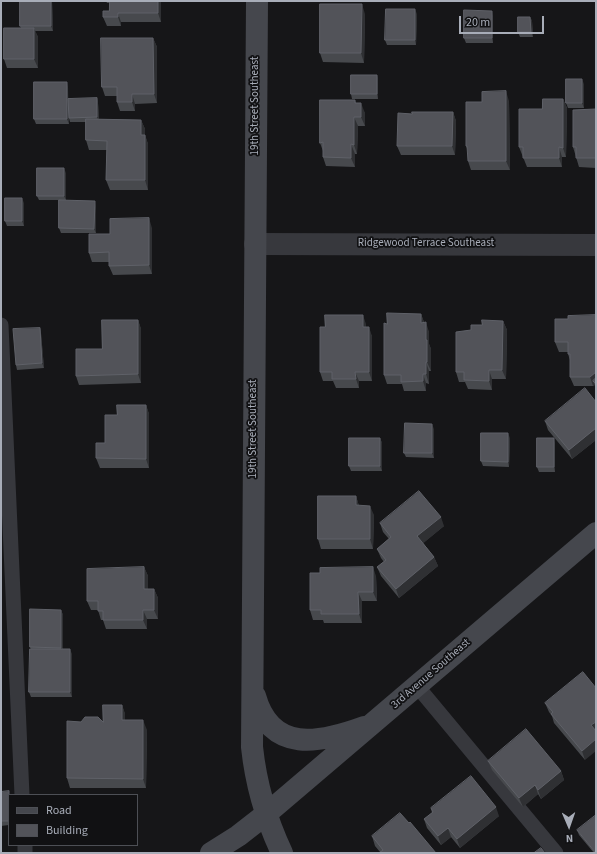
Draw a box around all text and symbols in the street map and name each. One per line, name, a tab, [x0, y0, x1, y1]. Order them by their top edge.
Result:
scale bar	[461, 8, 546, 34]
text: 20 m	[466, 14, 490, 31]
street label: 19th Street Southeast	[249, 56, 263, 156]
street label: Ridgewood Terrace Southeast	[358, 237, 494, 251]
street label: 19th Street Southeast	[247, 379, 261, 479]
street label: 3rd Avenue Southeast	[389, 636, 473, 712]
legend	[8, 794, 138, 846]
text: Road	[46, 802, 72, 819]
north arrow	[549, 806, 589, 846]
text: Building	[46, 822, 88, 839]
text: N	[566, 831, 573, 846]

